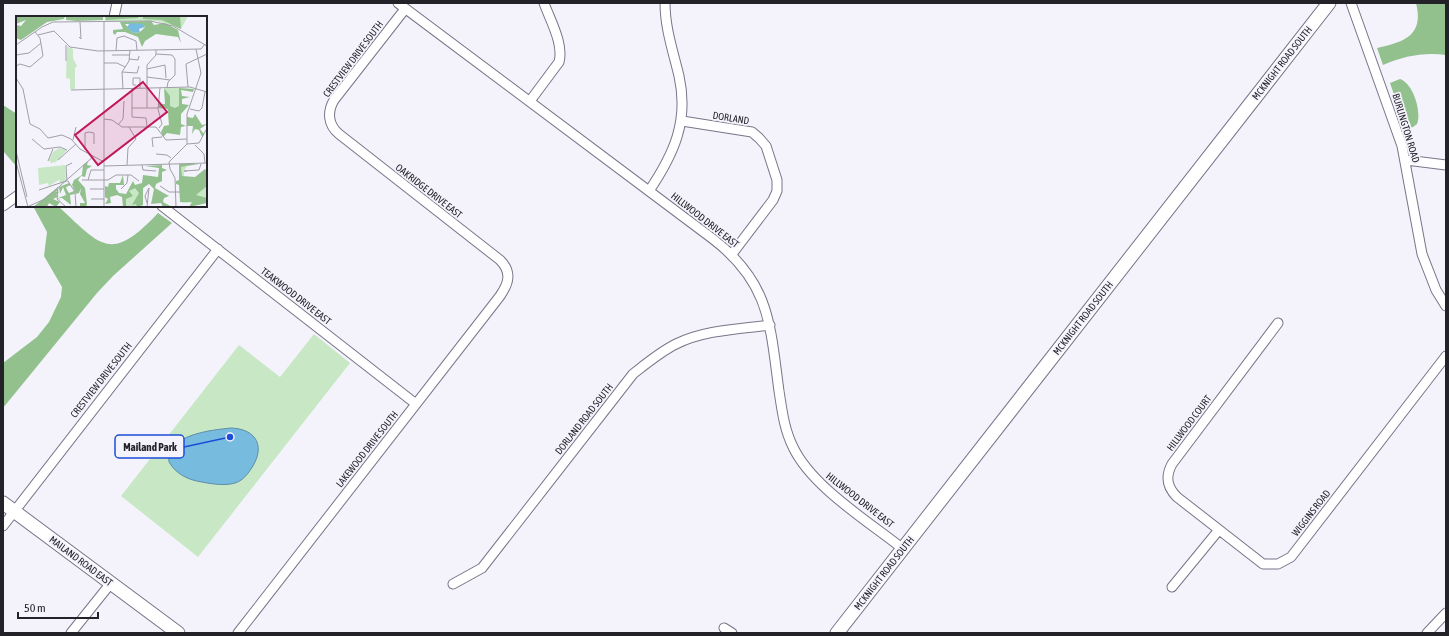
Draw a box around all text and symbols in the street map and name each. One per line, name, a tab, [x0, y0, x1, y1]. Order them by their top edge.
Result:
inset map	[16, 16, 207, 207]
street label: CRESTVIEW DRIVE SOUTH	[321, 19, 385, 99]
street label: MCKNIGHT ROAD SOUTH	[1250, 24, 1314, 102]
street label: BURLINGTON ROAD	[1390, 92, 1422, 164]
street label: DORLAND	[712, 110, 750, 126]
street label: OAKRIDGE DRIVE EAST	[394, 162, 465, 221]
street label: HILLWOOD DRIVE EAST	[669, 190, 741, 250]
street label: TEAKWOOD DRIVE EAST	[259, 265, 334, 327]
street label: MCKNIGHT ROAD SOUTH	[1051, 279, 1115, 357]
street label: CRESTVIEW DRIVE SOUTH	[68, 340, 134, 420]
street label: DORLAND ROAD SOUTH	[553, 381, 615, 457]
street label: HILLWOOD COURT	[1165, 393, 1214, 453]
street label: LAKEWOOD DRIVE SOUTH	[334, 409, 400, 489]
callout: Mailand Park	[115, 435, 184, 458]
text: Mailand Park	[123, 441, 177, 453]
street label: HILLWOOD DRIVE EAST	[824, 470, 896, 530]
street label: WIGGINS ROAD	[1290, 487, 1333, 538]
street label: MAILAND ROAD EAST	[47, 534, 115, 589]
street label: MCKNIGHT ROAD SOUTH	[852, 534, 916, 612]
scale bar	[18, 594, 98, 620]
text: 50 m	[24, 601, 46, 615]

